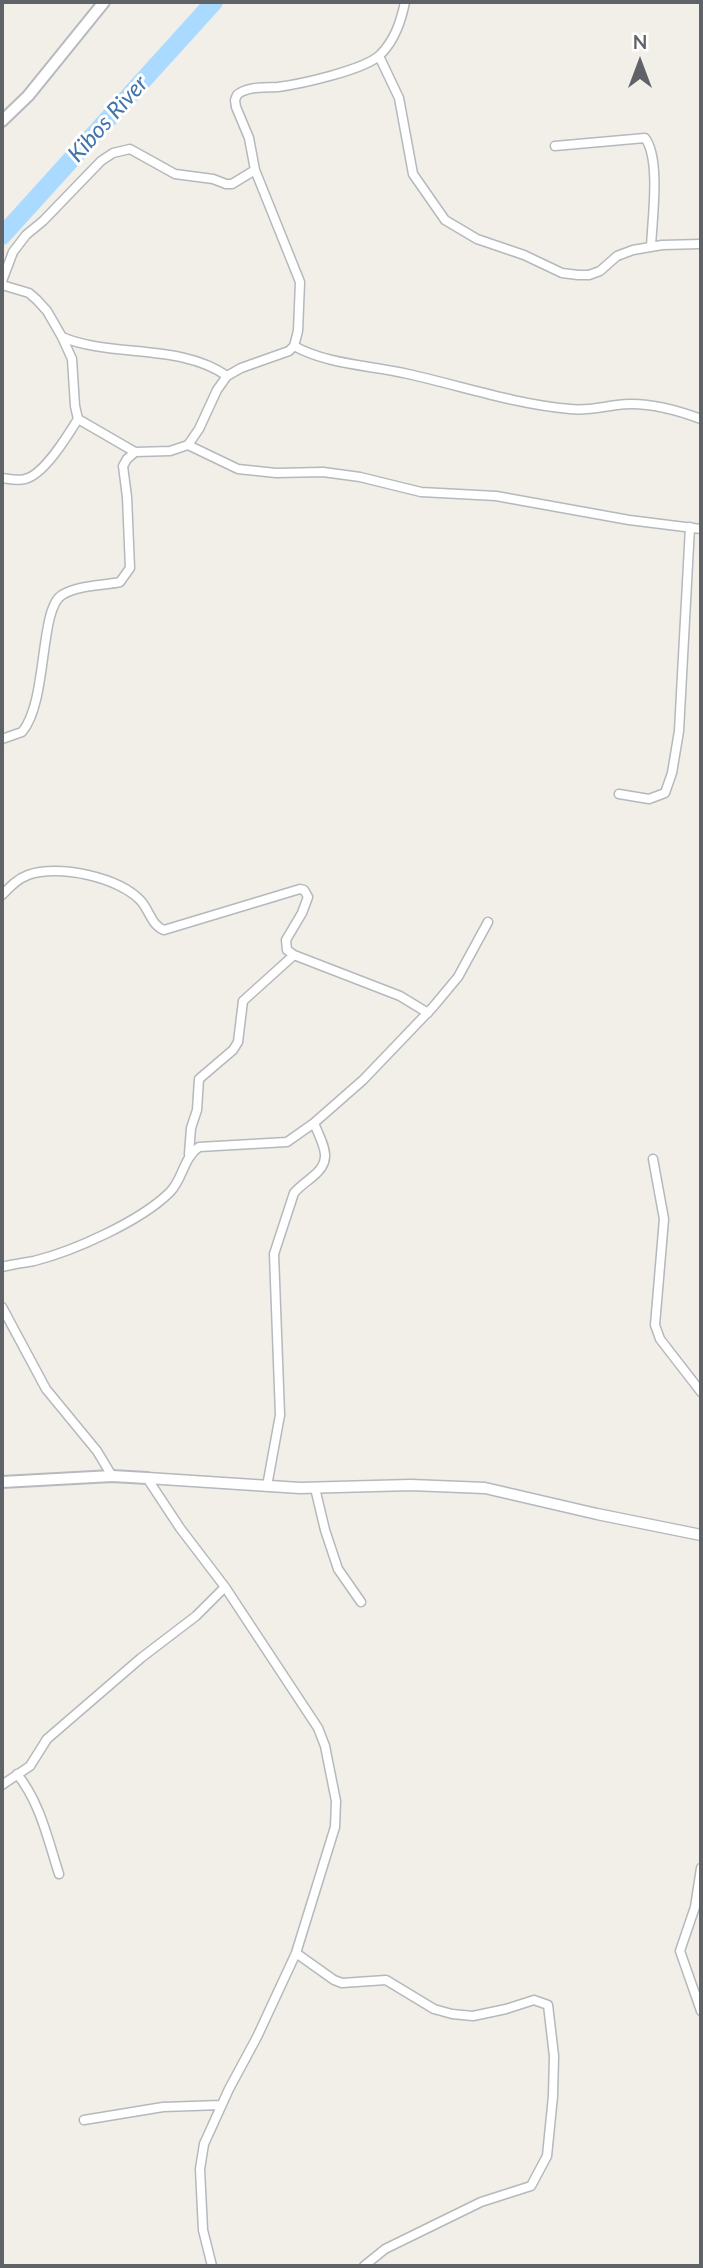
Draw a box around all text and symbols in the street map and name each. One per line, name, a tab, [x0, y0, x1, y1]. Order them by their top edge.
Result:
north arrow	[605, 28, 675, 98]
text: N	[633, 30, 647, 53]
water label: Kibos River	[62, 70, 154, 168]

